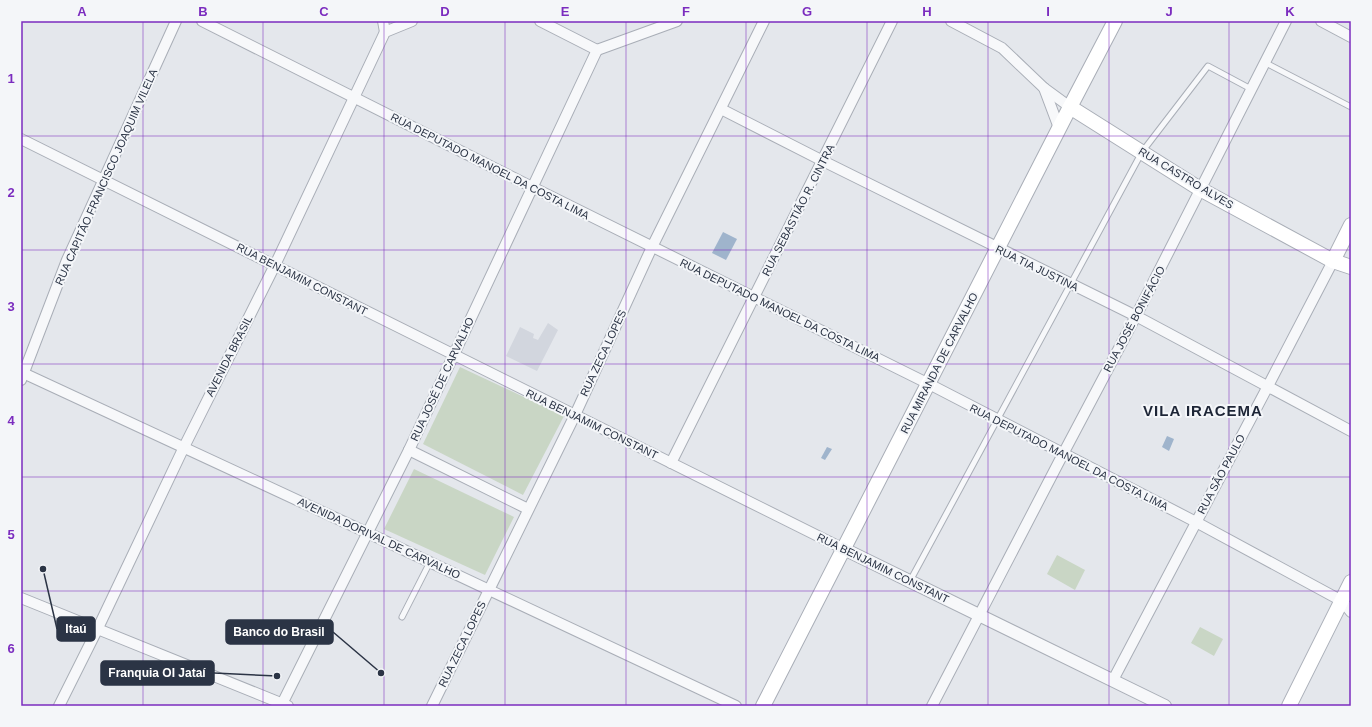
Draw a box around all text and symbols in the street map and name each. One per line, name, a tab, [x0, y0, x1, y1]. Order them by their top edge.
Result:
text: A	[77, 4, 87, 19]
text: B	[198, 4, 208, 19]
text: C	[319, 4, 329, 19]
text: D	[440, 4, 450, 19]
text: E	[561, 4, 570, 19]
text: F	[682, 4, 690, 19]
text: G	[802, 4, 812, 19]
text: H	[922, 4, 932, 19]
text: I	[1046, 4, 1050, 19]
text: J	[1165, 4, 1173, 19]
text: K	[1285, 4, 1295, 19]
street label: RUA CAPITÃO FRANCISCO JOAQUIM VILELA	[53, 66, 160, 287]
text: 1	[7, 71, 15, 86]
street label: RUA DEPUTADO MANOEL DA COSTA LIMA	[389, 110, 592, 222]
street label: RUA SEBASTIÃO R. CINTRA	[759, 142, 837, 278]
street label: RUA CASTRO ALVES	[1136, 145, 1236, 211]
text: 2	[7, 185, 15, 200]
street label: RUA BENJAMIM CONSTANT	[235, 241, 370, 317]
street label: RUA TIA JUSTINA	[994, 243, 1081, 294]
street label: RUA DEPUTADO MANOEL DA COSTA LIMA	[678, 256, 883, 364]
street label: RUA JOSÉ BONIFÁCIO	[1101, 264, 1167, 374]
street label: RUA MIRANDA DE CARVALHO	[898, 290, 980, 436]
text: 3	[7, 299, 15, 314]
street label: RUA ZECA LOPES	[578, 308, 628, 398]
street label: AVENIDA BRASIL	[203, 314, 255, 398]
street label: RUA JOSÉ DE CARVALHO	[408, 315, 476, 443]
street label: RUA BENJAMIM CONSTANT	[524, 387, 660, 461]
street label: RUA DEPUTADO MANOEL DA COSTA LIMA	[968, 401, 1171, 513]
district label: VILA IRACEMA	[1143, 402, 1263, 419]
text: 4	[7, 413, 15, 428]
street label: RUA SÃO PAULO	[1195, 432, 1247, 516]
street label: AVENIDA DORIVAL DE CARVALHO	[296, 495, 463, 581]
text: 5	[7, 527, 15, 542]
street label: RUA BENJAMIM CONSTANT	[815, 531, 951, 605]
street label: RUA ZECA LOPES	[436, 599, 488, 689]
callout: Itaú	[57, 617, 95, 641]
callout: Banco do Brasil	[226, 620, 333, 644]
text: Itaú	[65, 622, 87, 636]
text: Banco do Brasil	[233, 625, 325, 639]
text: 6	[7, 641, 15, 656]
callout: Franquia OI Jataí	[101, 661, 214, 685]
text: Franquia OI Jataí	[108, 666, 206, 680]

